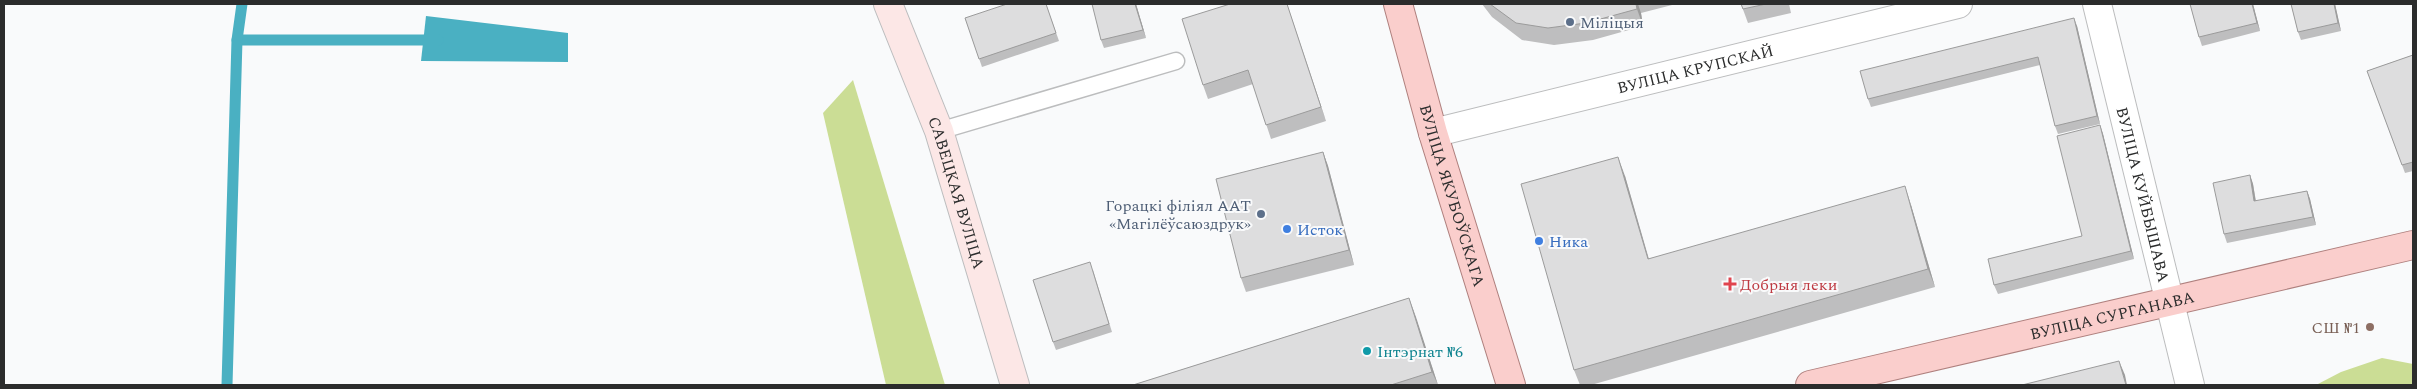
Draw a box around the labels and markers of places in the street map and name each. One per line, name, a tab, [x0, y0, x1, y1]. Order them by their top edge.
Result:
place label: Міліцыя	[1580, 11, 1644, 35]
marker: Міліцыя	[1564, 16, 1576, 28]
place label: Горацкі філіял ААТ «Магілёўсаюздрук»	[1105, 194, 1251, 236]
marker: Горацкі філіял ААТ «Магілёўсаюздрук»	[1255, 208, 1267, 220]
place label: Исток	[1297, 218, 1343, 242]
marker: Исток	[1281, 223, 1293, 235]
place label: Ника	[1549, 230, 1588, 254]
marker: Ника	[1533, 235, 1545, 247]
place label: Добрыя леки	[1740, 273, 1837, 297]
marker: Добрыя леки	[1724, 278, 1736, 290]
place label: СШ №1	[2311, 316, 2360, 340]
marker: СШ №1	[2364, 321, 2376, 333]
place label: Інтэрнат №6	[1377, 340, 1463, 364]
marker: Інтэрнат №6	[1361, 345, 1373, 357]

